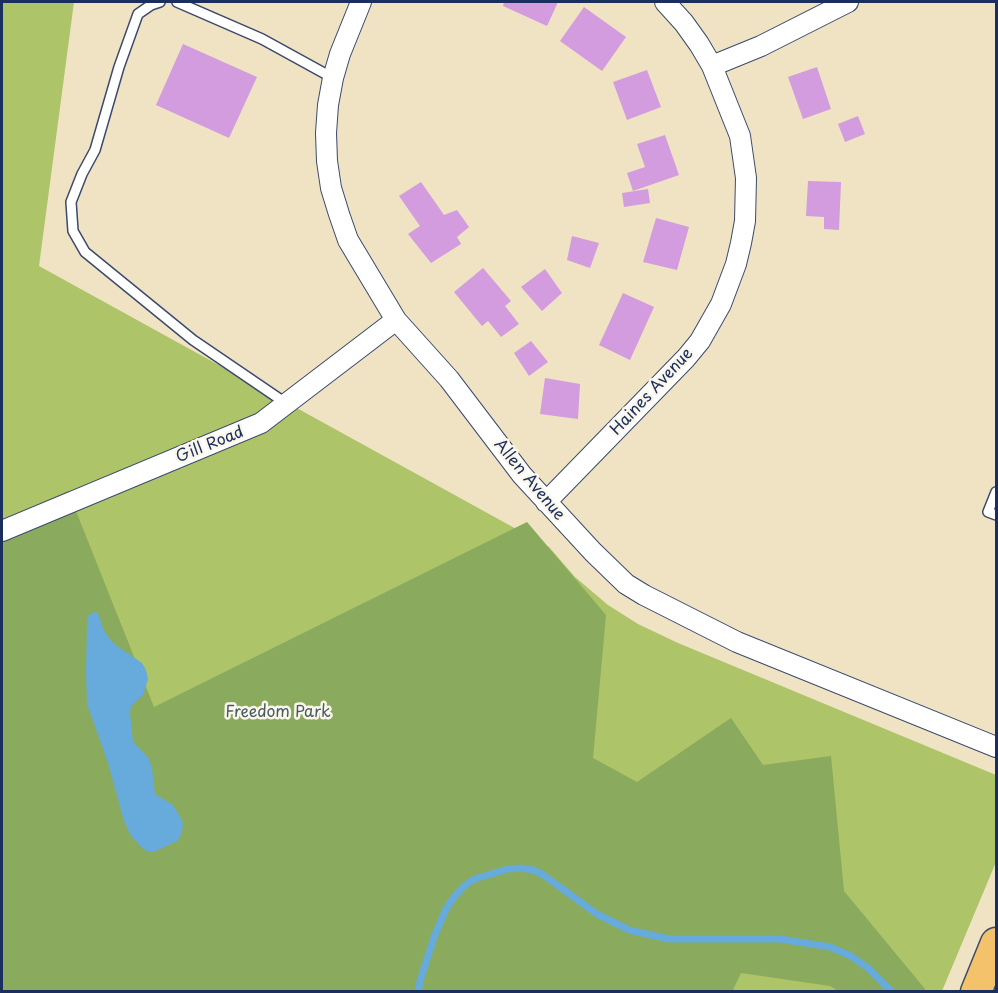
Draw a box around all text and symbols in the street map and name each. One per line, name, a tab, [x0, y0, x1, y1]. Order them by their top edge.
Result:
street label: Haines Avenue	[607, 344, 697, 440]
street label: Gill Road	[173, 423, 247, 467]
street label: Allen Avenue	[489, 435, 569, 525]
park label: Freedom Park	[225, 703, 331, 723]

